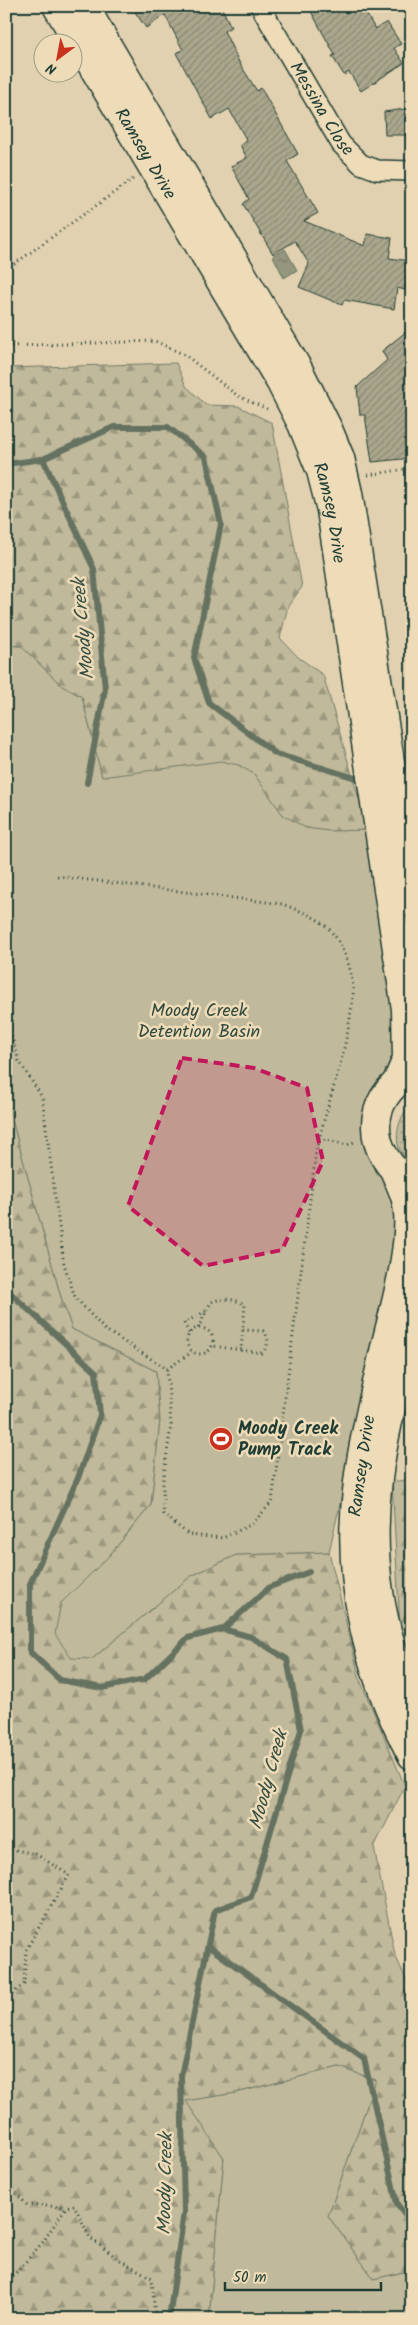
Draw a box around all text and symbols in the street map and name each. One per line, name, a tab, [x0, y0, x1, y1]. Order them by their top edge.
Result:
north arrow	[32, 32, 82, 82]
text: N	[42, 56, 61, 80]
street label: Messina Close	[281, 56, 361, 164]
street label: Ramsey Drive	[106, 102, 184, 205]
street label: Ramsey Drive	[304, 458, 353, 565]
water label: Moody Creek	[64, 574, 103, 681]
park label: Moody Creek Detention Basin	[138, 997, 260, 1047]
street label: Ramsey Drive	[342, 1413, 384, 1519]
place label: Moody Creek Pump Track	[238, 1415, 339, 1465]
sports icon: Moody Creek Pump Track	[208, 1426, 234, 1452]
water label: Moody Creek	[241, 1724, 297, 1833]
water label: Moody Creek	[150, 2130, 182, 2235]
scale bar	[225, 2260, 382, 2292]
text: 50 m	[233, 2266, 267, 2290]

